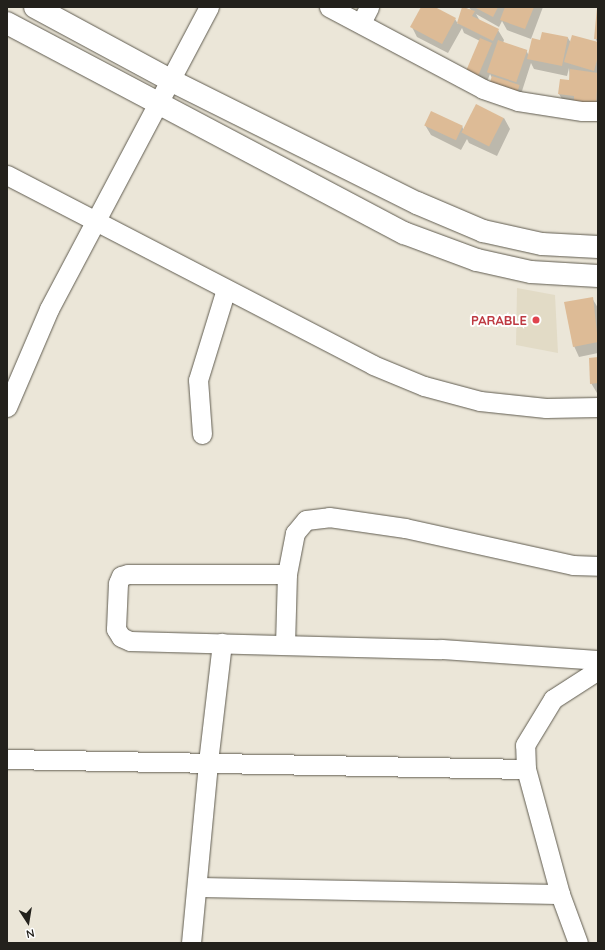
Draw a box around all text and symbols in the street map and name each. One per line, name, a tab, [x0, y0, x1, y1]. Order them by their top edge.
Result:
place label: PARABLE	[471, 312, 527, 328]
marker: PARABLE	[530, 314, 542, 326]
north arrow	[8, 902, 48, 942]
text: N	[25, 926, 36, 941]

